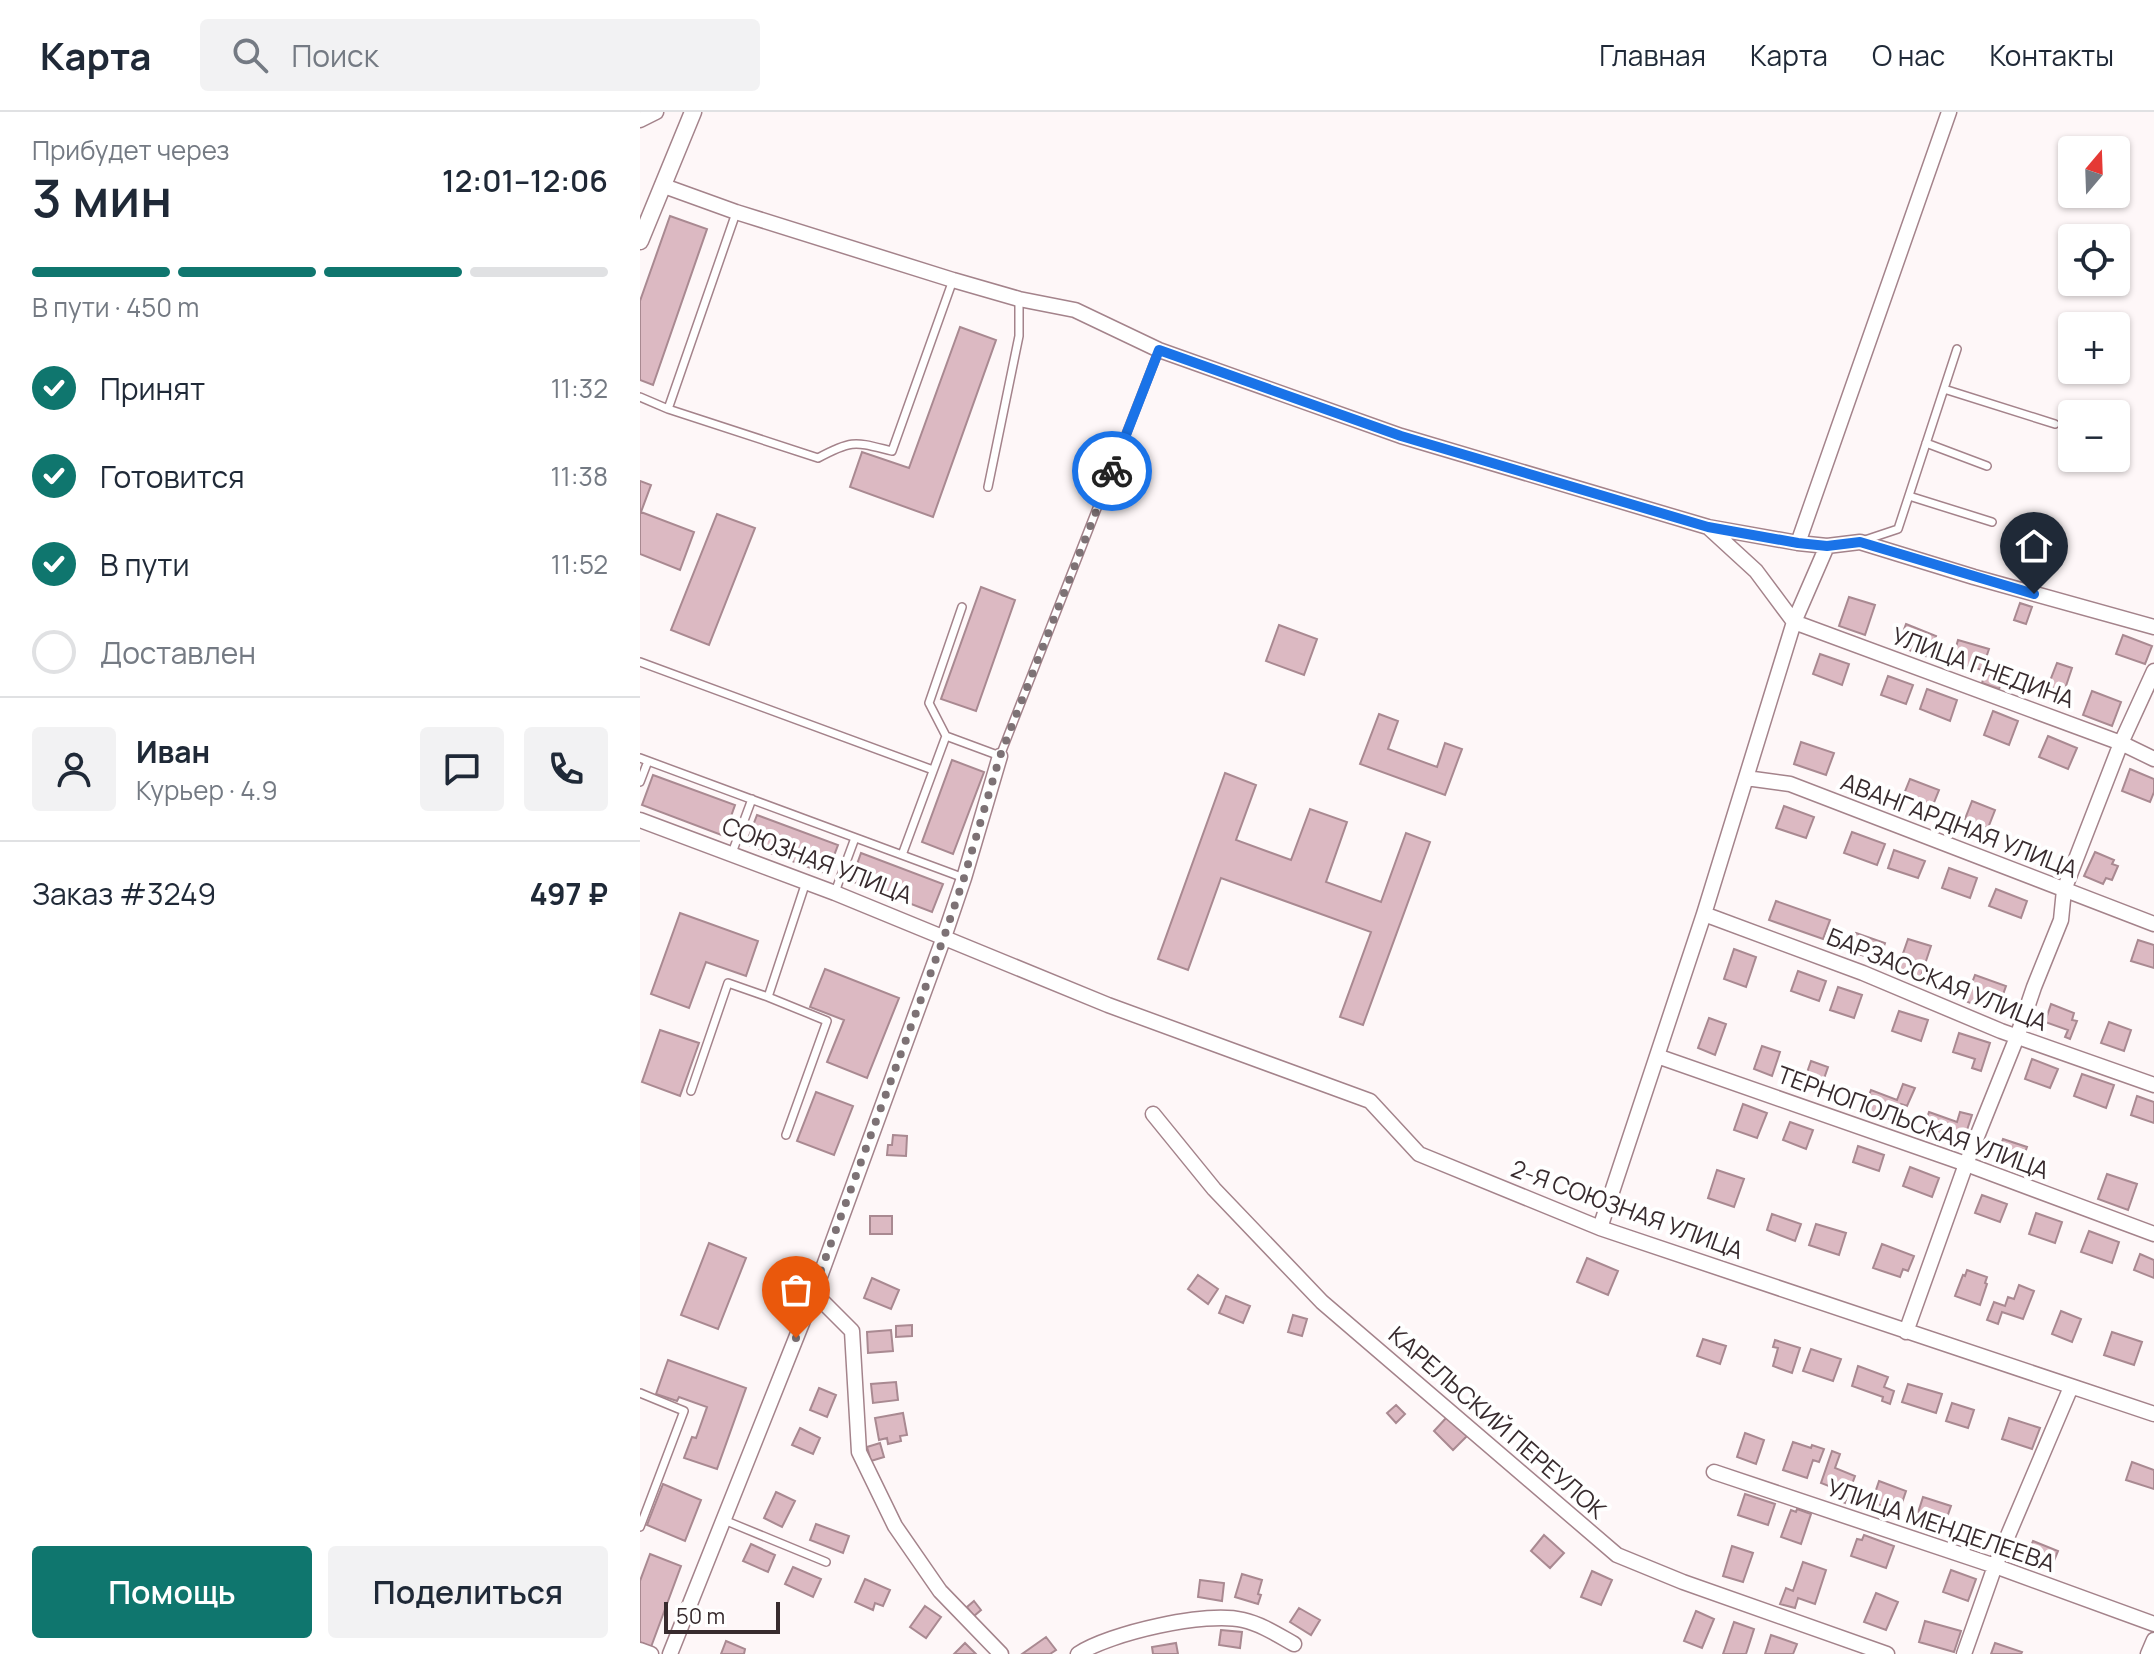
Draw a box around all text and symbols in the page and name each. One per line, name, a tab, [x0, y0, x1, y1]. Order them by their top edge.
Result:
search box	[200, 19, 760, 91]
text: Карта	[40, 29, 152, 81]
icon: search	[228, 33, 272, 77]
text: Поиск	[292, 35, 379, 76]
text: Главная	[1599, 36, 1706, 74]
text: Карта	[1750, 36, 1828, 74]
text: О нас	[1872, 36, 1945, 74]
text: Контакты	[1989, 36, 2114, 74]
text: Прибудет через	[32, 132, 230, 168]
north arrow	[2058, 136, 2130, 208]
map controls	[2058, 136, 2130, 472]
text: 12:01–12:06	[442, 160, 608, 201]
text: 3 мин	[32, 162, 172, 233]
button: locate	[2058, 224, 2130, 296]
text: В пути · 450 m	[32, 289, 199, 325]
button: +	[2058, 312, 2130, 384]
icon: check	[32, 366, 76, 410]
text: Принят	[100, 368, 205, 409]
text: 11:32	[551, 370, 608, 406]
button: −	[2058, 400, 2130, 472]
courier	[1072, 431, 1152, 511]
icon: bike	[1090, 449, 1134, 493]
icon: check	[32, 454, 76, 498]
text: Готовится	[100, 456, 245, 497]
text: 11:38	[550, 458, 608, 494]
pin	[2000, 512, 2068, 594]
icon: home	[2012, 524, 2056, 568]
icon: check	[32, 542, 76, 586]
text: В пути	[100, 544, 190, 585]
text: 11:52	[551, 546, 608, 582]
street label: УЛИЦА ГНЕДИНА	[1888, 618, 2079, 715]
text: Доставлен	[100, 632, 256, 673]
button: person	[32, 727, 116, 811]
button: chat	[420, 727, 504, 811]
button: phone	[524, 727, 608, 811]
text: Иван	[136, 731, 210, 772]
street label: АВАНГАРДНАЯ УЛИЦА	[1836, 764, 2083, 885]
text: Курьер · 4.9	[136, 772, 278, 808]
street label: СОЮЗНАЯ УЛИЦА	[718, 808, 917, 911]
text: Заказ #3249	[32, 873, 216, 914]
text: 497 ₽	[529, 873, 608, 914]
street label: БАРЗАССКАЯ УЛИЦА	[1822, 919, 2053, 1038]
street label: ТЕРНОПОЛЬСКАЯ УЛИЦА	[1773, 1057, 2054, 1186]
street label: 2-Я СОЮЗНАЯ УЛИЦА	[1507, 1151, 1748, 1266]
pin	[762, 1256, 830, 1338]
icon: bag	[774, 1268, 818, 1312]
street label: КАРЕЛЬСКИЙ ПЕРЕУЛОК	[1382, 1318, 1614, 1526]
street label: УЛИЦА МЕНДЕЛЕЕВА	[1823, 1470, 2060, 1579]
button: Помощь	[32, 1546, 312, 1638]
button: Поделиться	[328, 1546, 608, 1638]
scale bar	[664, 1598, 780, 1634]
text: 50 m	[676, 1601, 725, 1631]

